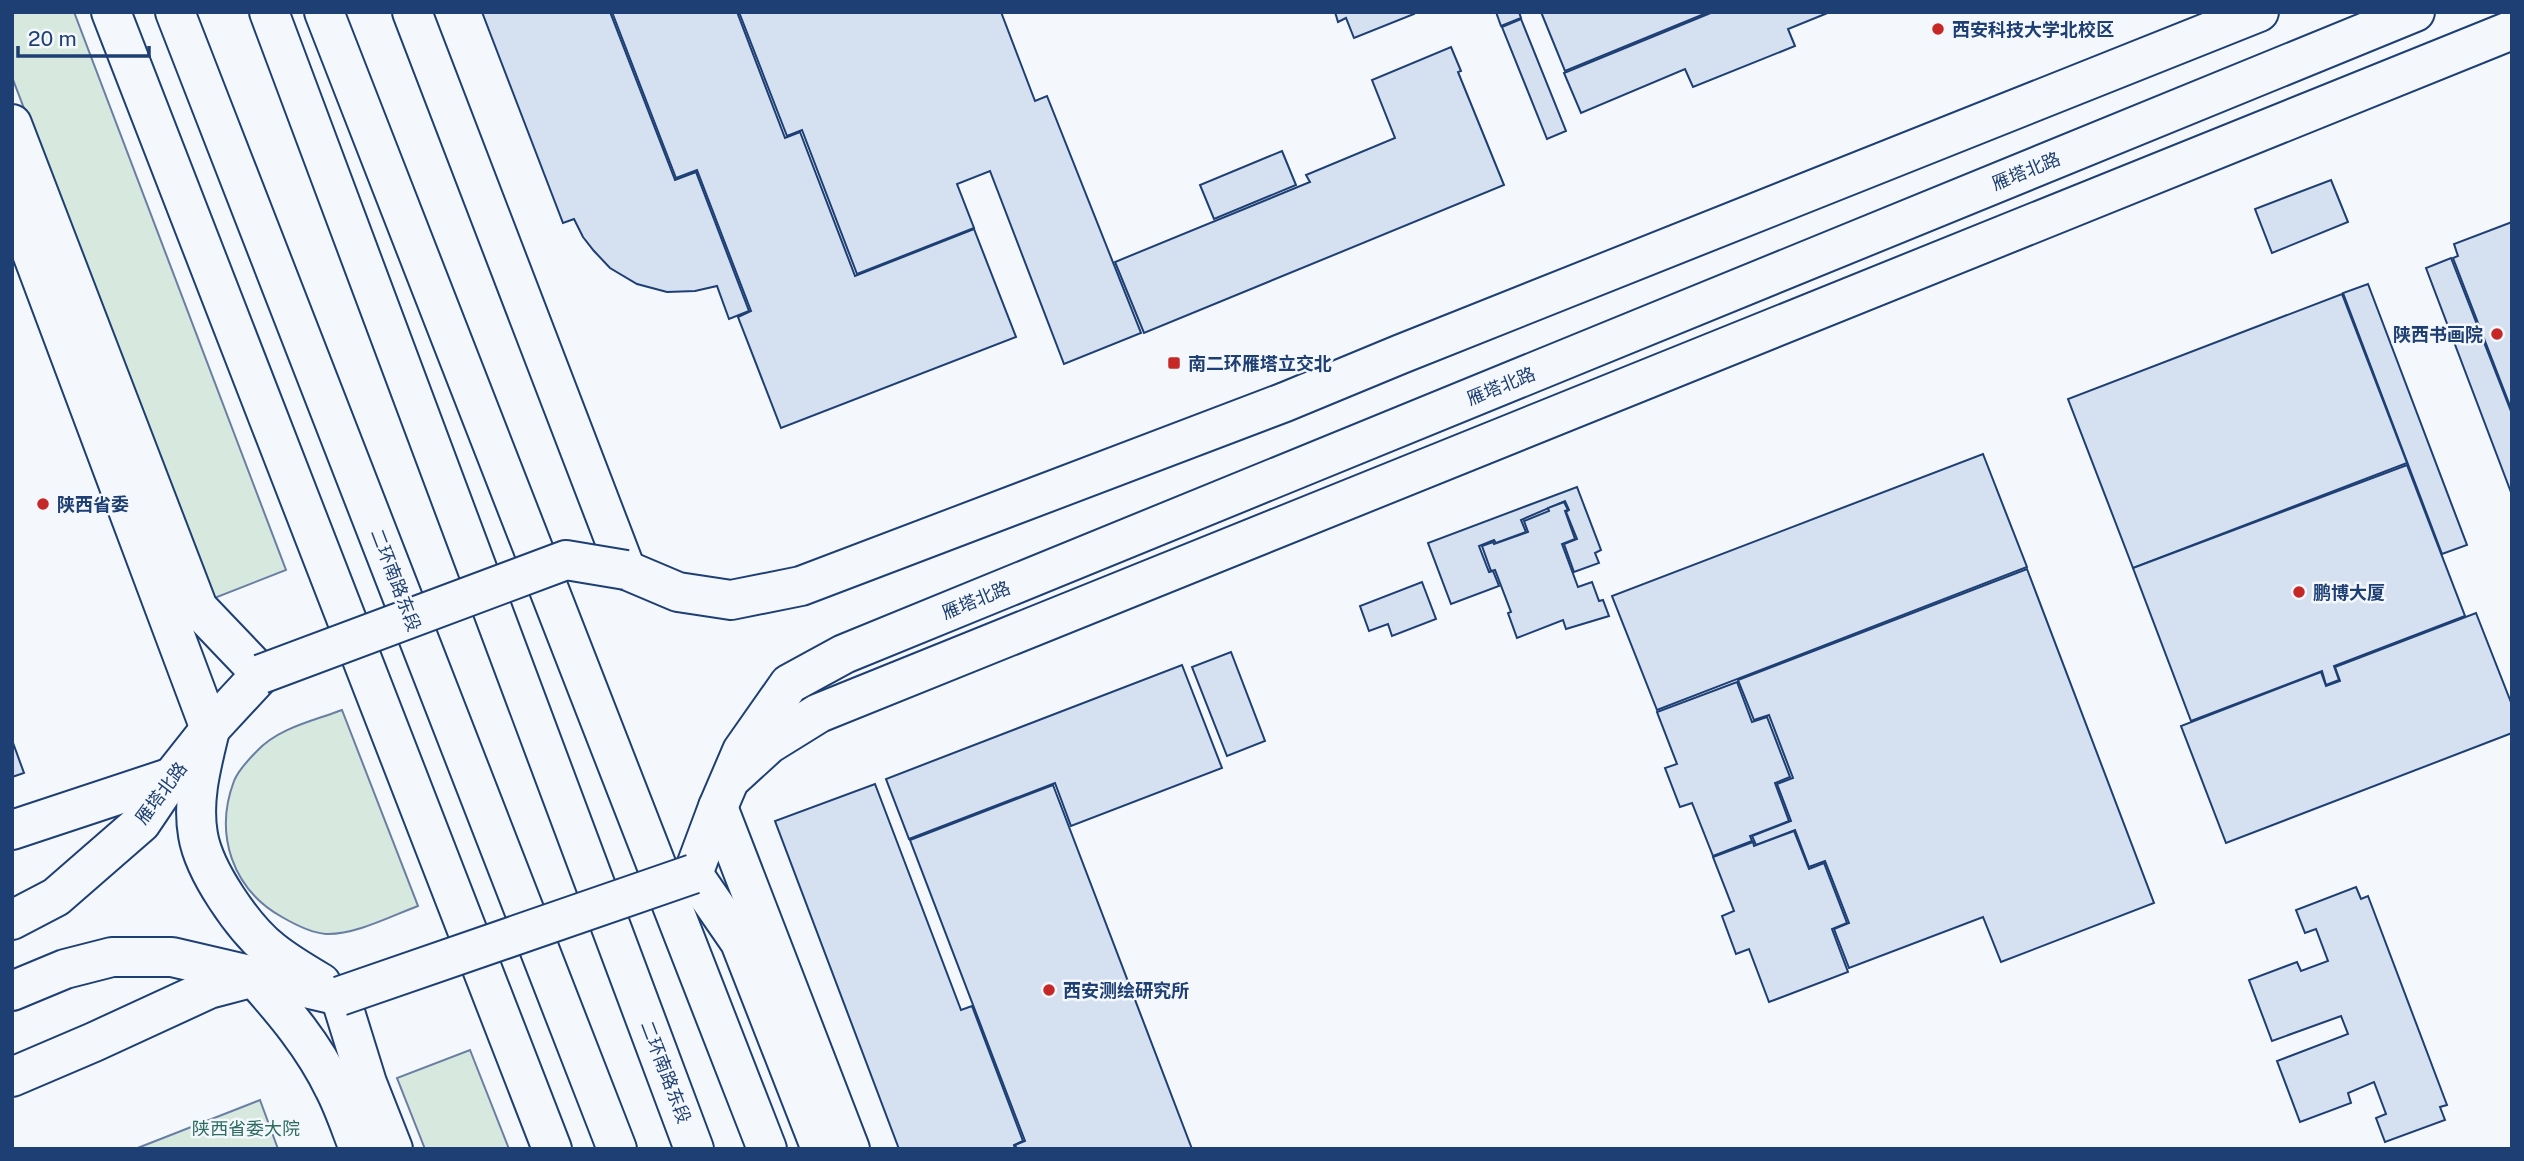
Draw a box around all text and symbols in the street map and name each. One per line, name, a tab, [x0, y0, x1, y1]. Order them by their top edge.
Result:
scale bar	[18, 14, 149, 58]
place label: 西安科技大学北校区	[1952, 19, 2114, 40]
marker: 西安科技大学北校区	[1930, 21, 1946, 37]
text: 20 m	[28, 26, 77, 51]
street label: 雁塔北路	[1989, 148, 2063, 194]
place label: 陕西书画院	[2393, 324, 2483, 345]
marker: 陕西书画院	[2489, 326, 2505, 342]
place label: 南二环雁塔立交北	[1188, 353, 1332, 374]
marker: 南二环雁塔立交北	[1166, 355, 1182, 371]
street label: 雁塔北路	[1464, 363, 1538, 409]
place label: 陕西省委	[57, 494, 129, 515]
marker: 陕西省委	[35, 496, 51, 512]
street label: 二环南路东段	[367, 526, 425, 634]
street label: 雁塔北路	[939, 577, 1013, 623]
place label: 鹏博大厦	[2313, 582, 2385, 603]
marker: 鹏博大厦	[2291, 584, 2307, 600]
street label: 雁塔北路	[131, 758, 191, 828]
place label: 西安测绘研究所	[1063, 980, 1189, 1001]
marker: 西安测绘研究所	[1041, 982, 1057, 998]
street label: 二环南路东段	[637, 1018, 695, 1126]
park label: 陕西省委大院	[192, 1118, 300, 1139]

